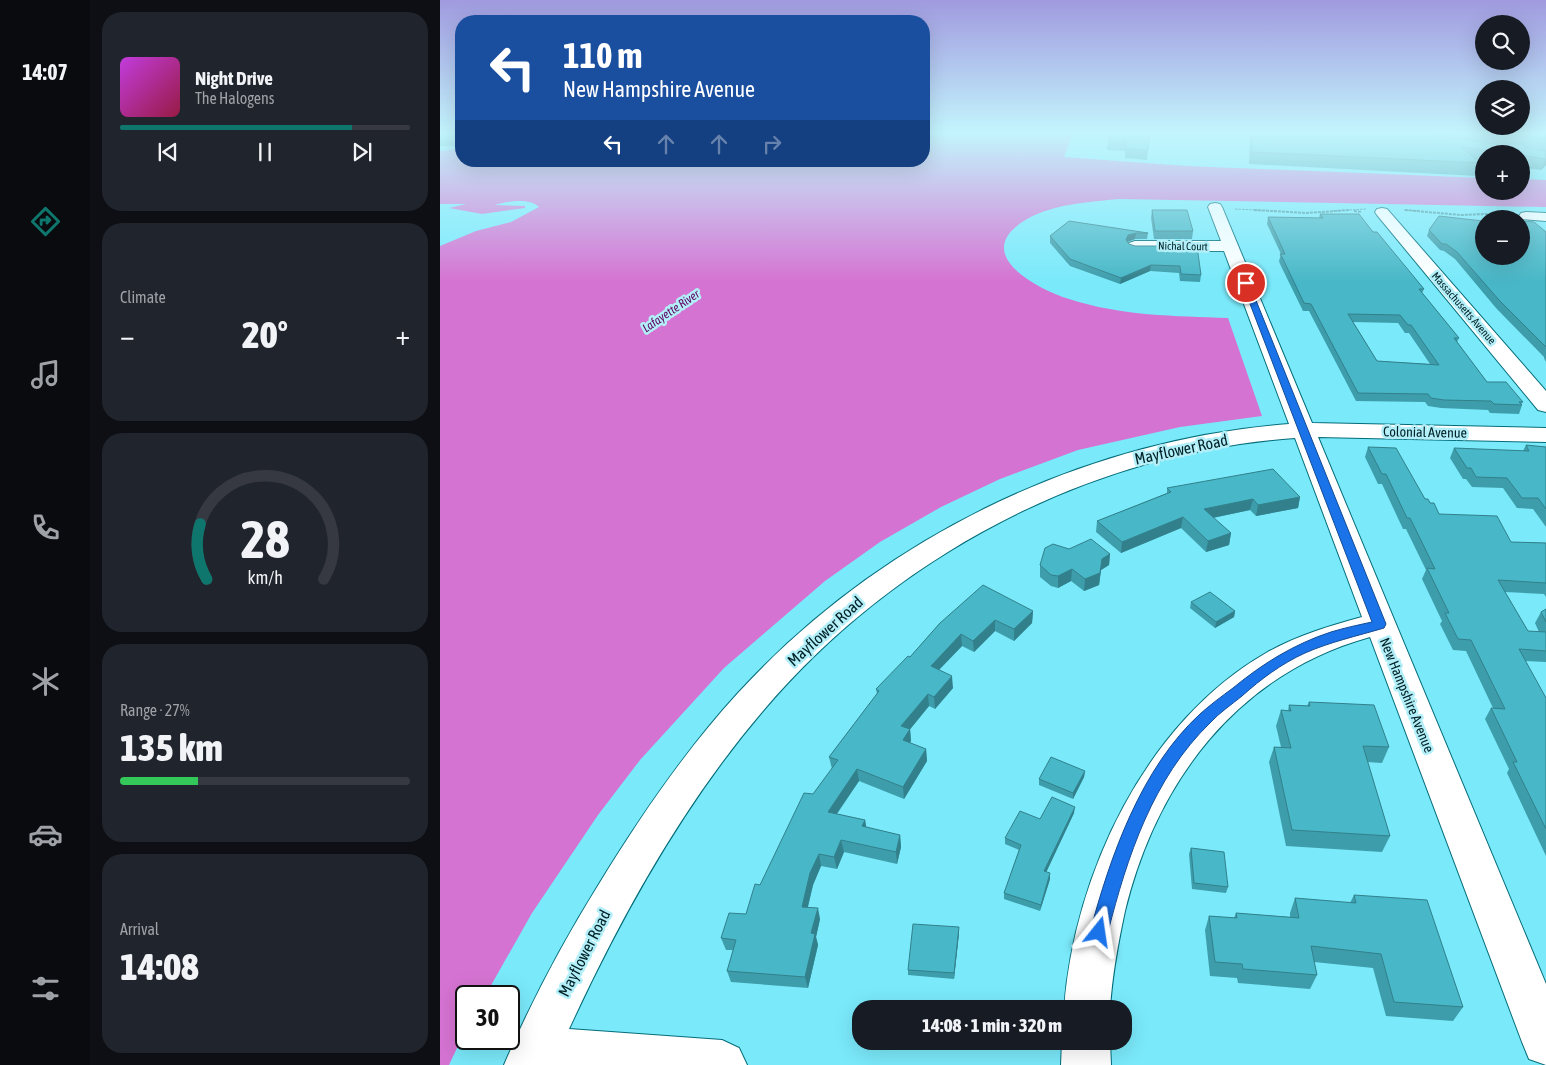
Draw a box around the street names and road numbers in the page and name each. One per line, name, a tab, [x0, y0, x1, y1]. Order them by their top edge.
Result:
street label: Nichal Court	[1158, 240, 1208, 252]
street label: Massachusetts Avenue	[1430, 270, 1498, 346]
street label: Colonial Avenue	[1383, 423, 1467, 441]
street label: Mayflower Road	[1133, 430, 1229, 469]
street label: Mayflower Road	[784, 593, 867, 670]
street label: New Hampshire Avenue	[1377, 635, 1437, 755]
street label: Mayflower Road	[554, 907, 614, 1000]

